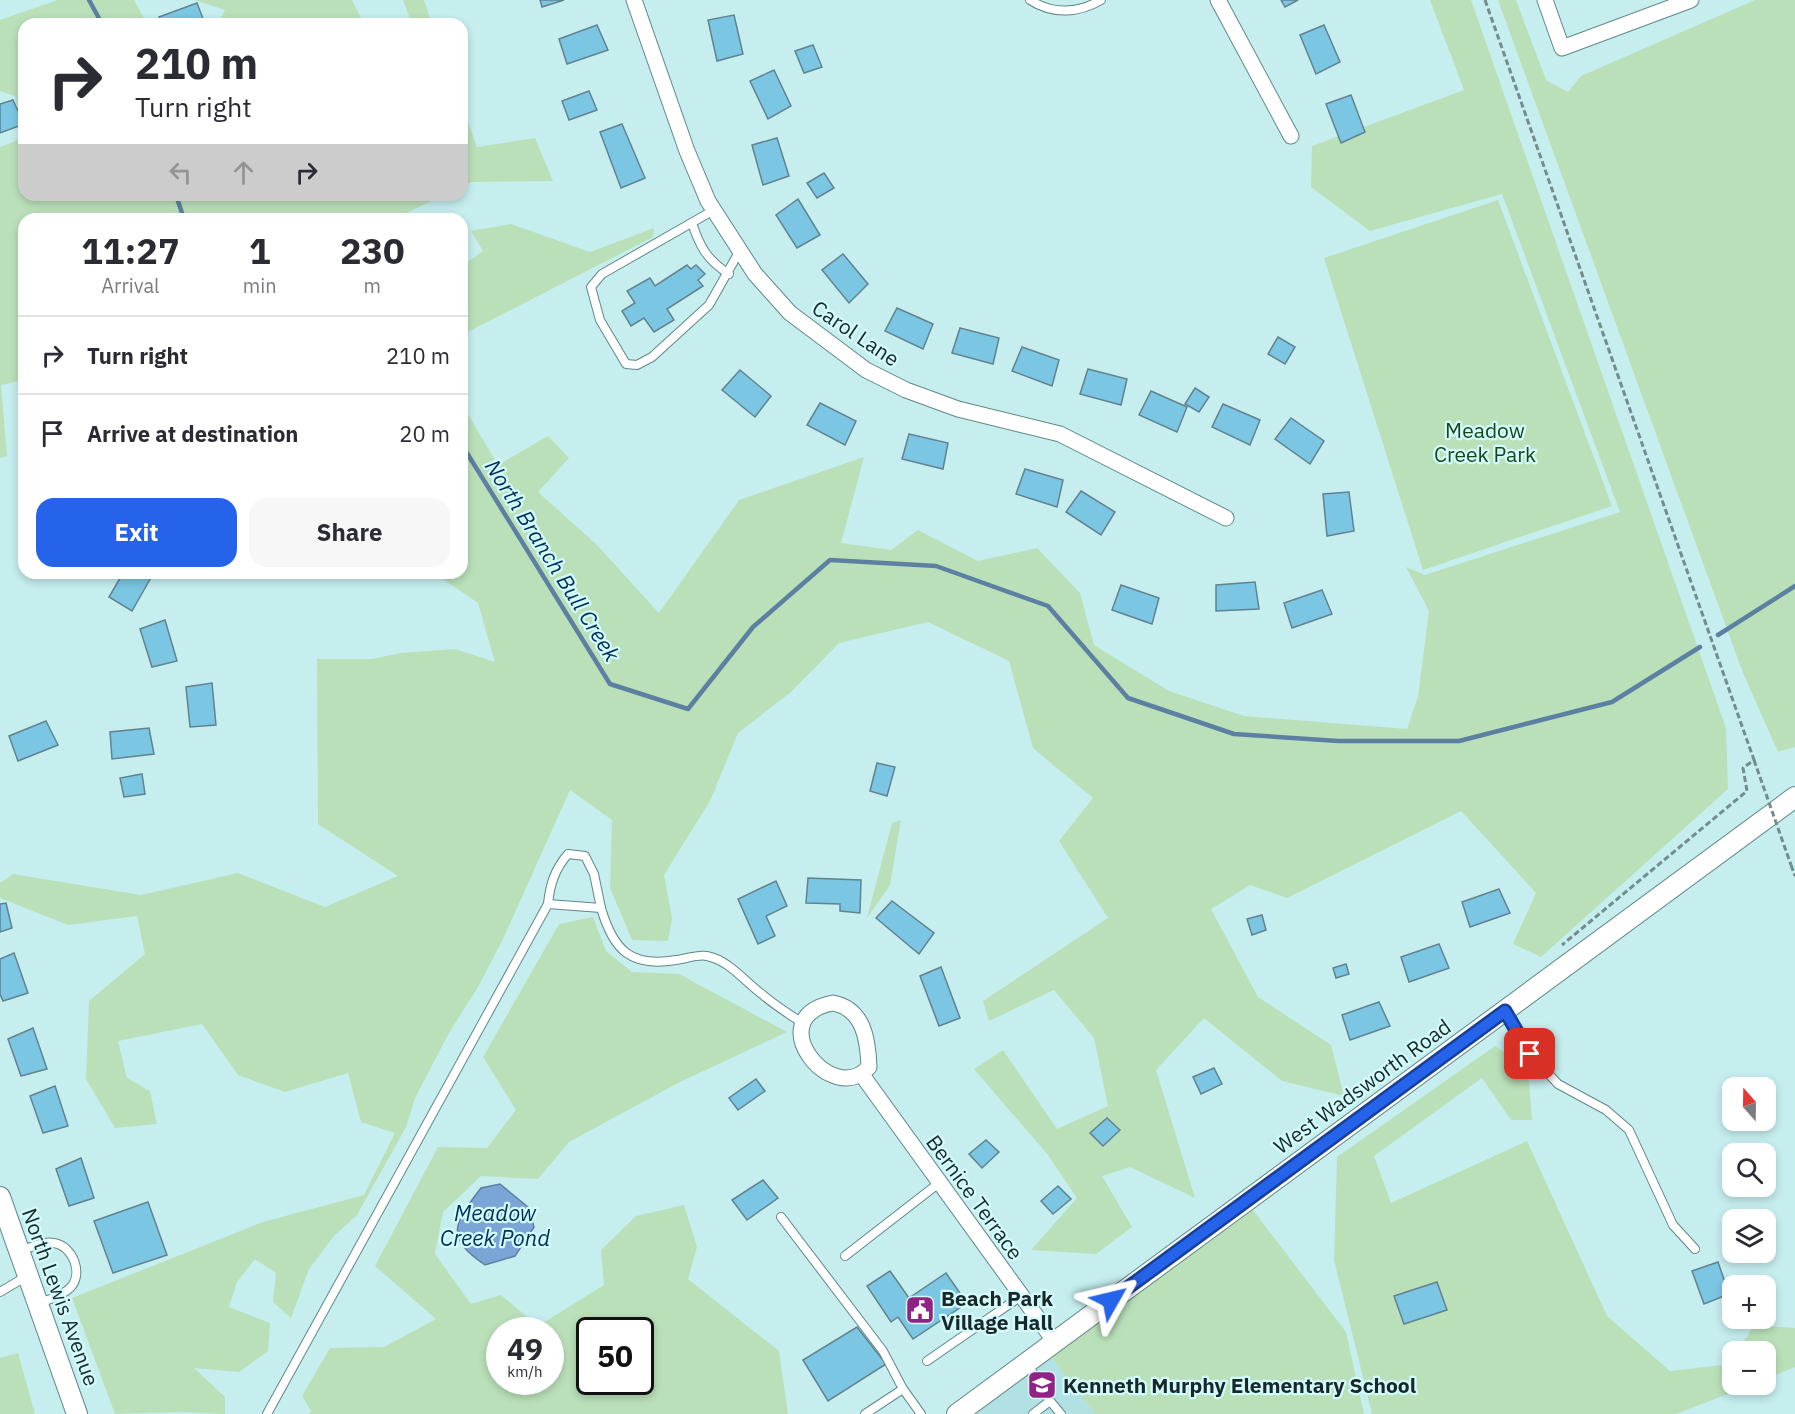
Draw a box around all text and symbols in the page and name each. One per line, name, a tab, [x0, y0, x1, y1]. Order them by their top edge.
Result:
text: 210 m	[135, 36, 258, 91]
icon: right	[36, 42, 114, 120]
text: Turn right	[135, 89, 252, 124]
icon: left	[164, 156, 197, 189]
icon: ahead	[227, 156, 260, 189]
icon: right	[290, 156, 323, 189]
text: 11:27	[81, 227, 180, 274]
text: 1	[249, 227, 271, 274]
text: 230	[340, 227, 405, 274]
text: Arrival	[101, 272, 160, 299]
text: min	[243, 272, 277, 299]
text: m	[364, 272, 381, 299]
street label: Carol Lane	[807, 294, 905, 372]
icon: right	[36, 339, 69, 372]
text: Turn right	[87, 341, 188, 370]
text: 210 m	[386, 341, 450, 370]
park label: Meadow Creek Park	[1434, 416, 1536, 468]
icon: arrive	[36, 417, 69, 450]
text: Arrive at destination	[87, 419, 298, 448]
text: 20 m	[399, 419, 450, 448]
water label: North Branch Bull Creek	[479, 454, 627, 667]
button: Exit	[36, 498, 237, 567]
button: Share	[249, 498, 450, 567]
street label: West Wadsworth Road	[1268, 1012, 1456, 1160]
pin	[1504, 1028, 1555, 1079]
icon: arrive	[1513, 1037, 1546, 1070]
north arrow	[1722, 1077, 1776, 1131]
map controls	[1722, 1077, 1776, 1395]
street label: Bernice Terrace	[920, 1129, 1030, 1265]
button: search	[1722, 1143, 1776, 1197]
water label: Meadow Creek Pond	[440, 1198, 550, 1252]
street label: North Lewis Avenue	[16, 1204, 106, 1390]
button: layers	[1722, 1209, 1776, 1263]
position arrow	[1079, 1268, 1143, 1332]
button: +	[1722, 1275, 1776, 1329]
place label: Beach Park Village Hall	[941, 1284, 1054, 1336]
public building icon: Beach Park Village Hall	[904, 1294, 936, 1326]
speed limit sign: 50	[576, 1317, 654, 1395]
text: 49	[507, 1329, 543, 1368]
button: −	[1722, 1341, 1776, 1395]
text: km/h	[507, 1362, 543, 1381]
school or university icon: Kenneth Murphy Elementary School	[1026, 1369, 1058, 1401]
place label: Kenneth Murphy Elementary School	[1063, 1371, 1416, 1399]

